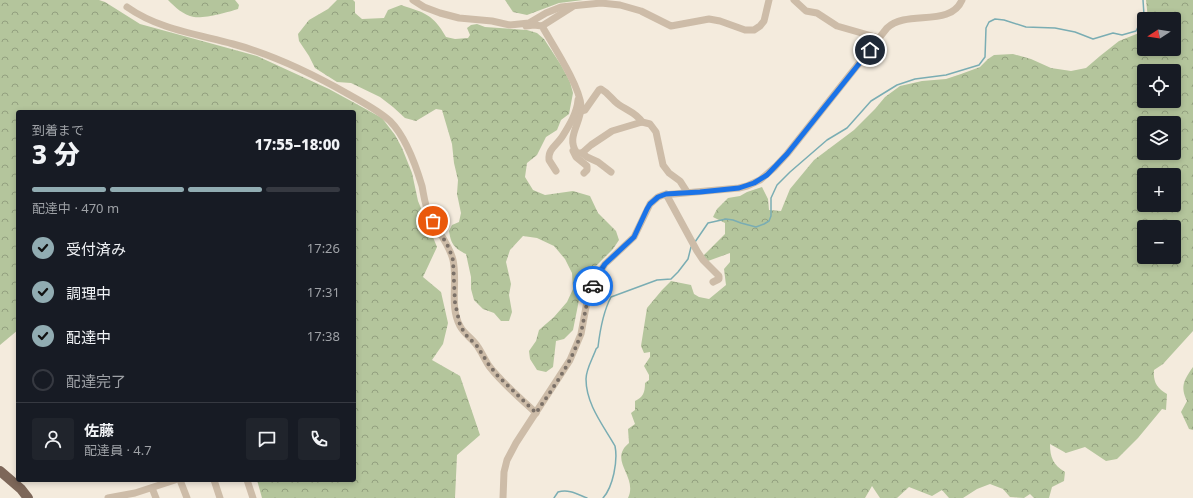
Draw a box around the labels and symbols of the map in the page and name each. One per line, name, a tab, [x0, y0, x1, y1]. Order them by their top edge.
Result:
north arrow	[1137, 12, 1181, 56]
pin	[853, 33, 887, 67]
pin	[416, 204, 450, 238]
courier	[573, 266, 613, 306]

